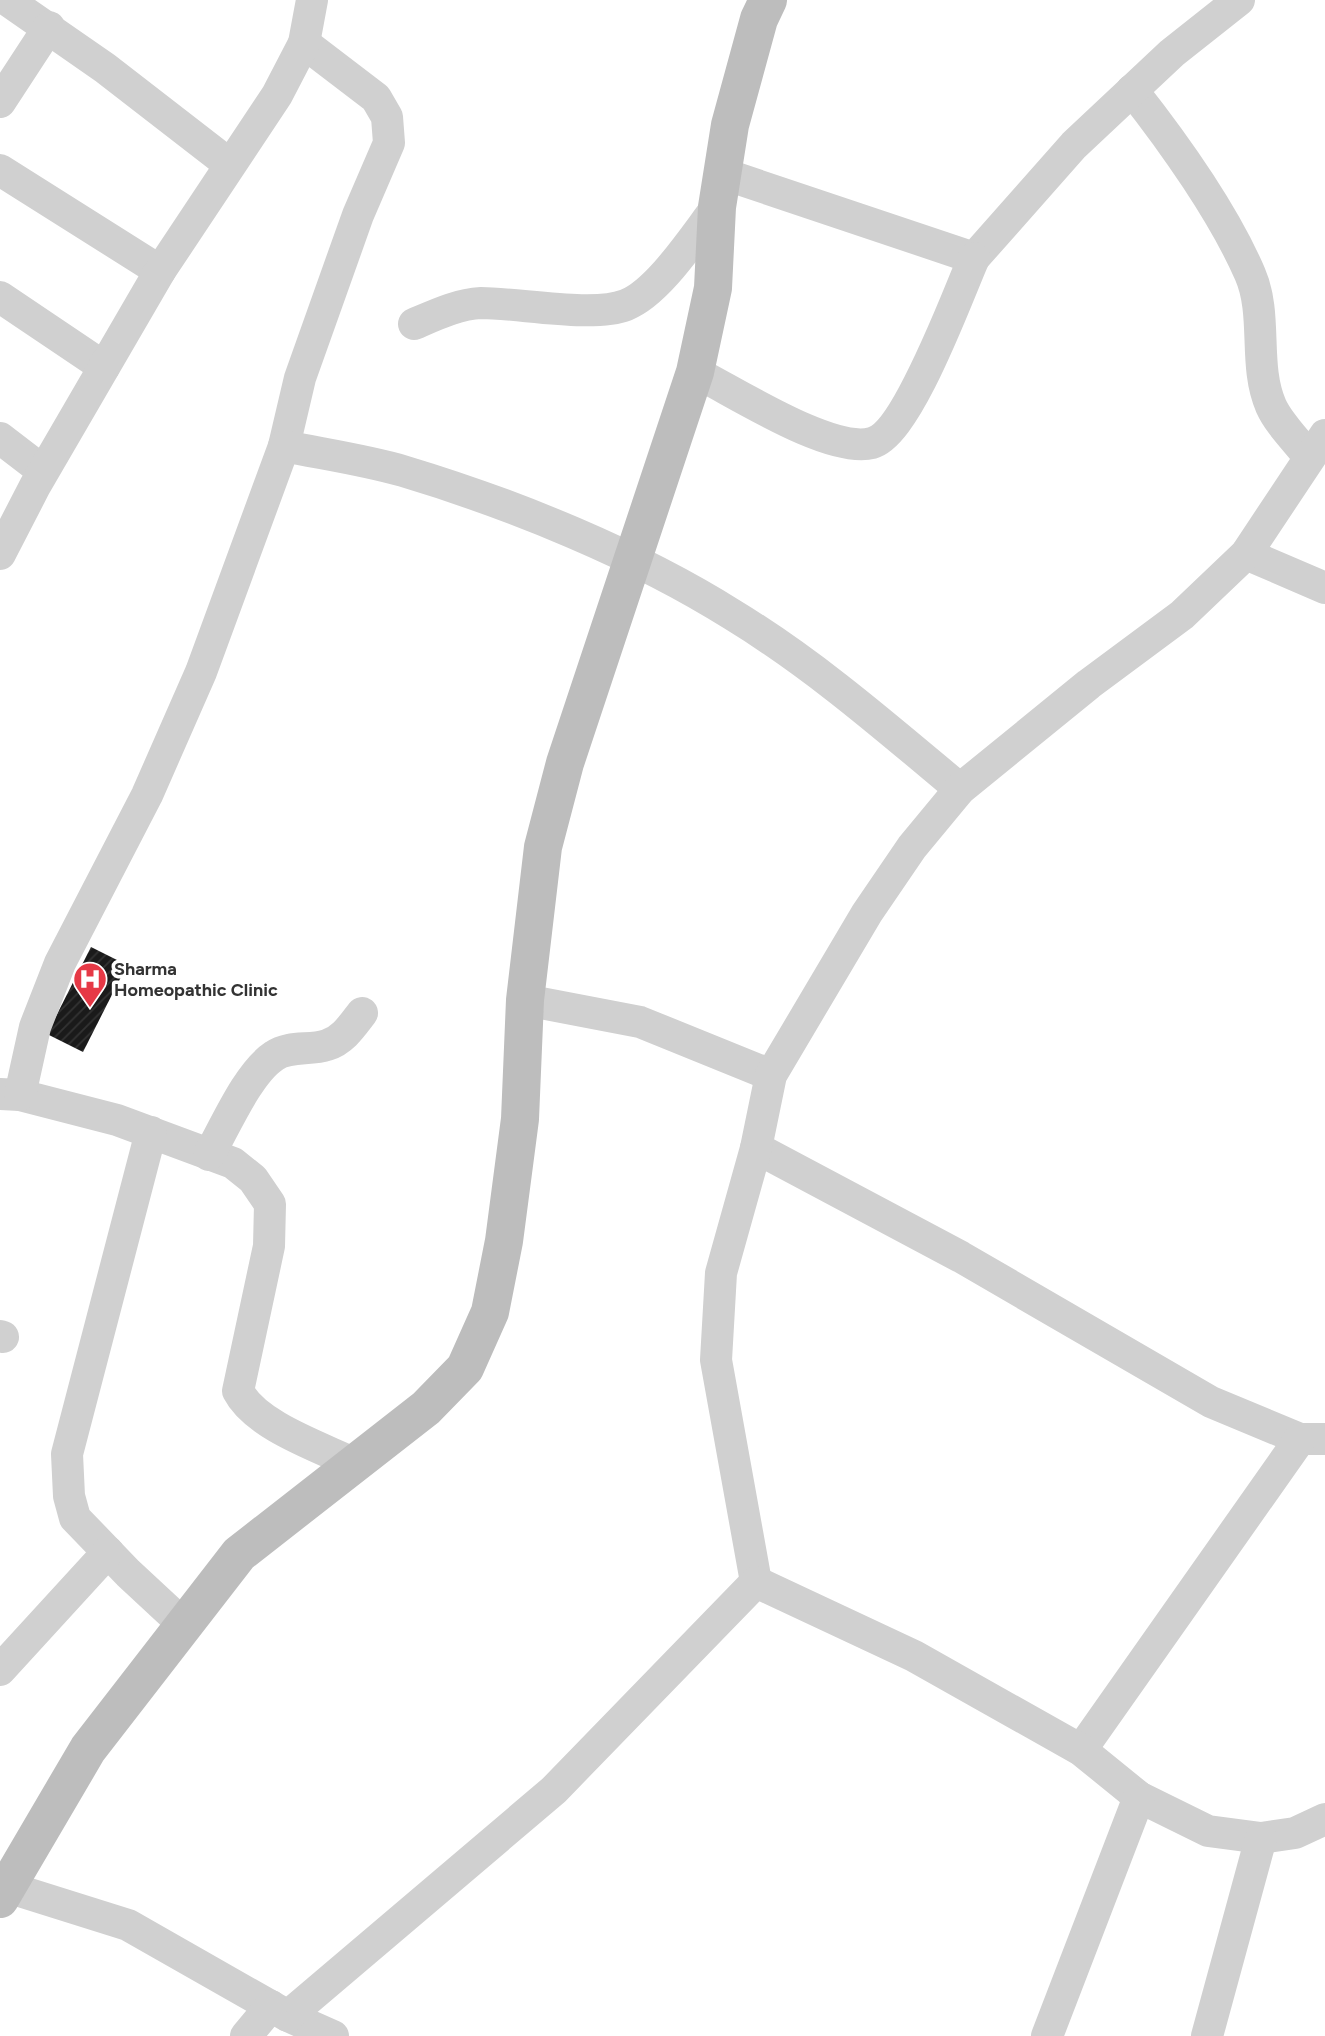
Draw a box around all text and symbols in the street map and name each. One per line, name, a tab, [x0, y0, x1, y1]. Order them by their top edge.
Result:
place label: Sharma Homeopathic Clinic	[114, 958, 278, 1001]
hospital icon: Sharma Homeopathic Clinic	[71, 960, 109, 1009]

